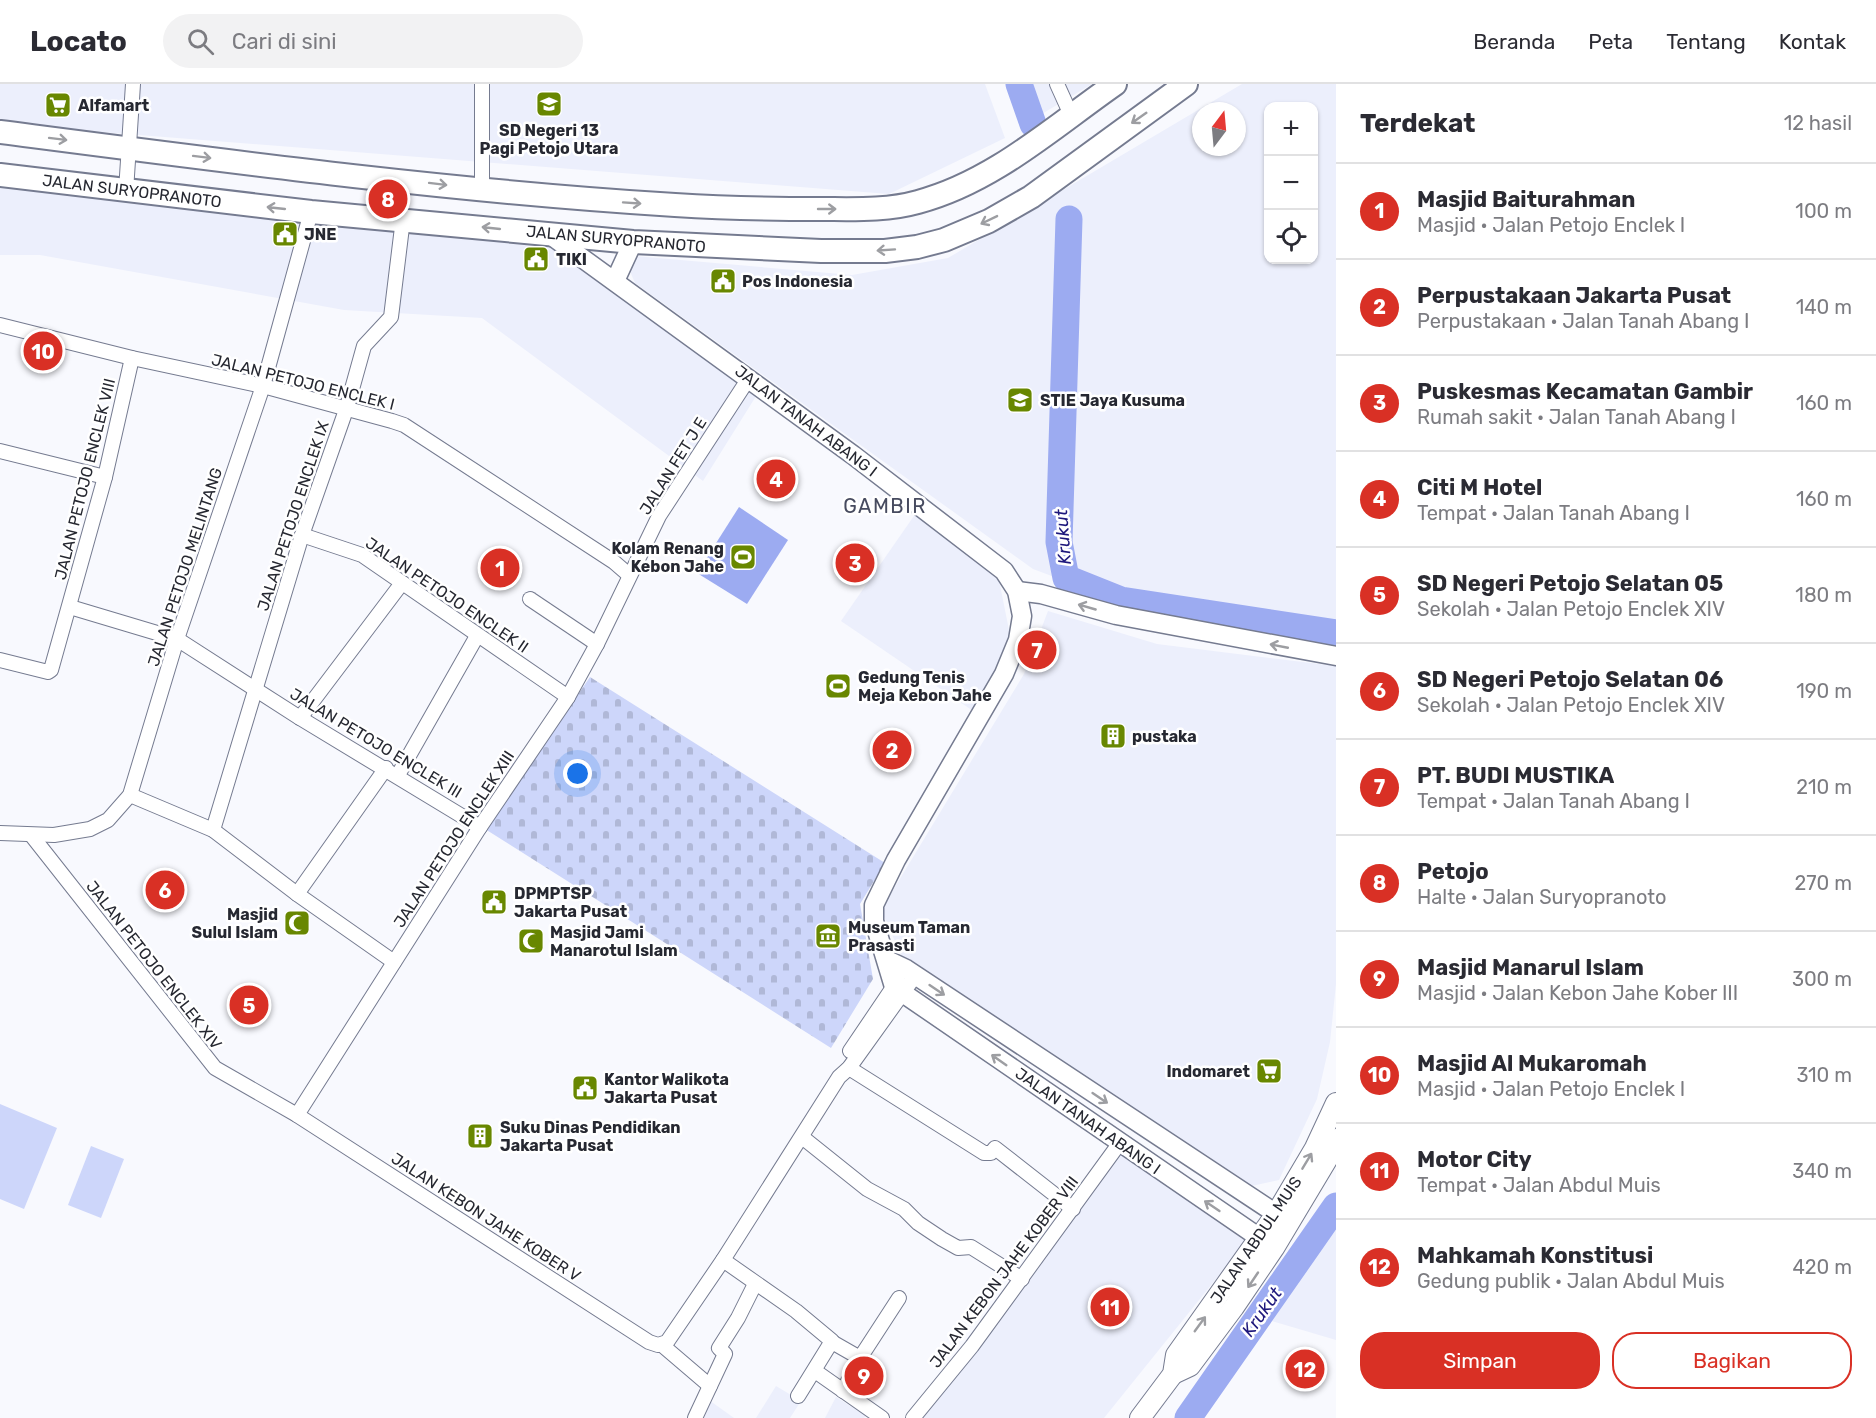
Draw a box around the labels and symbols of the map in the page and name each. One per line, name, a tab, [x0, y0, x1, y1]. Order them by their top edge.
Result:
school or university icon: SD Negeri 13 Pagi Petojo Utara	[534, 89, 564, 119]
supermarket icon: Alfamart	[43, 90, 73, 120]
place label: Alfamart	[78, 96, 150, 115]
north arrow	[1192, 102, 1246, 156]
one-way arrow	[1131, 112, 1147, 124]
place label: SD Negeri 13 Pagi Petojo Utara	[480, 121, 618, 158]
one-way arrow	[48, 134, 67, 145]
one-way arrow	[192, 152, 212, 163]
street label: JALAN SURYOPRANOTO	[41, 171, 223, 211]
pin: 8	[368, 176, 408, 222]
one-way arrow	[428, 179, 447, 190]
one-way arrow	[622, 197, 641, 208]
one-way arrow	[266, 202, 286, 213]
one-way arrow	[816, 203, 836, 215]
one-way arrow	[980, 215, 998, 227]
public building icon: JNE	[270, 219, 300, 249]
one-way arrow	[481, 222, 501, 233]
street label: JALAN SURYOPRANOTO	[525, 222, 707, 256]
place label: JNE	[304, 225, 336, 244]
public building icon: TIKI	[521, 244, 551, 274]
one-way arrow	[877, 245, 897, 256]
place label: TIKI	[556, 250, 587, 269]
public building icon: Pos Indonesia	[708, 266, 738, 296]
place label: Pos Indonesia	[742, 272, 853, 291]
pin: 10	[24, 328, 63, 374]
street label: JALAN PETOJO ENCLEK I	[209, 350, 397, 414]
street label: JALAN TANAH ABANG I	[731, 361, 881, 481]
street label: JALAN PETOJO ENCLEK VIII	[51, 376, 119, 582]
school or university icon: STIE Jaya Kusuma	[1005, 385, 1035, 415]
place label: STIE Jaya Kusuma	[1040, 391, 1185, 410]
street label: JALAN FET J E	[636, 414, 710, 518]
street label: JALAN PETOJO ENCLEK IX	[253, 419, 333, 613]
pin: 4	[756, 456, 796, 502]
street label: JALAN PETOJO MELINTANG	[144, 465, 226, 669]
district label: GAMBIR	[843, 494, 927, 518]
water label: Krukut	[1050, 508, 1076, 565]
street label: JALAN PETOJO ENCLEK II	[362, 533, 532, 657]
place label: Kolam Renang Kebon Jahe	[611, 539, 724, 576]
pin: 3	[836, 540, 874, 586]
sports icon: Kolam Renang Kebon Jahe	[728, 542, 758, 572]
pin: 1	[480, 546, 520, 590]
one-way arrow	[1078, 601, 1097, 612]
pin: 7	[1018, 628, 1056, 672]
one-way arrow	[1269, 640, 1289, 651]
place label: Gedung Tenis Meja Kebon Jahe	[858, 668, 992, 705]
sports icon: Gedung Tenis Meja Kebon Jahe	[823, 671, 853, 701]
street label: JALAN PETOJO ENCLEK III	[287, 684, 465, 802]
building icon: pustaka	[1098, 721, 1128, 751]
place label: pustaka	[1132, 727, 1197, 746]
pin: 2	[872, 728, 912, 772]
street label: JALAN PETOJO ENCLEK XIII	[390, 747, 518, 931]
your location	[563, 759, 592, 788]
pin: 6	[146, 868, 184, 912]
street label: JALAN PETOJO ENCLEK XIV	[82, 877, 226, 1053]
place label: DPMPTSP Jakarta Pusat	[514, 884, 628, 921]
public building icon: DPMPTSP Jakarta Pusat	[479, 887, 509, 917]
place label: Masjid Sulul Islam	[192, 905, 278, 942]
mosque icon: Masjid Sulul Islam	[282, 908, 312, 938]
place label: Museum Taman Prasasti	[848, 918, 970, 955]
museum icon: Museum Taman Prasasti	[813, 921, 843, 951]
place label: Masjid Jami Manarotul Islam	[550, 923, 678, 960]
mosque icon: Masjid Jami Manarotul Islam	[516, 926, 546, 956]
pin: 5	[230, 982, 268, 1028]
one-way arrow	[928, 984, 945, 996]
one-way arrow	[991, 1054, 1008, 1066]
supermarket icon: Indomaret	[1254, 1056, 1284, 1086]
place label: Indomaret	[1166, 1062, 1251, 1081]
street label: JALAN TANAH ABANG I	[1012, 1064, 1164, 1178]
place label: Kantor Walikota Jakarta Pusat	[604, 1070, 729, 1107]
public building icon: Kantor Walikota Jakarta Pusat	[570, 1073, 600, 1103]
one-way arrow	[1091, 1092, 1107, 1104]
place label: Suku Dinas Pendidikan Jakarta Pusat	[500, 1118, 681, 1155]
building icon: Suku Dinas Pendidikan Jakarta Pusat	[465, 1121, 495, 1151]
street label: JALAN KEBON JAHE KOBER V	[388, 1149, 584, 1285]
one-way arrow	[1302, 1153, 1314, 1170]
street label: JALAN KEBON JAHE KOBER VIII	[926, 1173, 1082, 1371]
street label: JALAN ABDUL MUIS	[1206, 1173, 1306, 1307]
one-way arrow	[1204, 1200, 1220, 1212]
one-way arrow	[1247, 1271, 1259, 1287]
water label: Krukut	[1237, 1282, 1288, 1341]
pin: 11	[1090, 1284, 1130, 1330]
one-way arrow	[1193, 1316, 1206, 1332]
pin: 12	[1286, 1346, 1324, 1392]
pin: 9	[844, 1354, 884, 1398]

